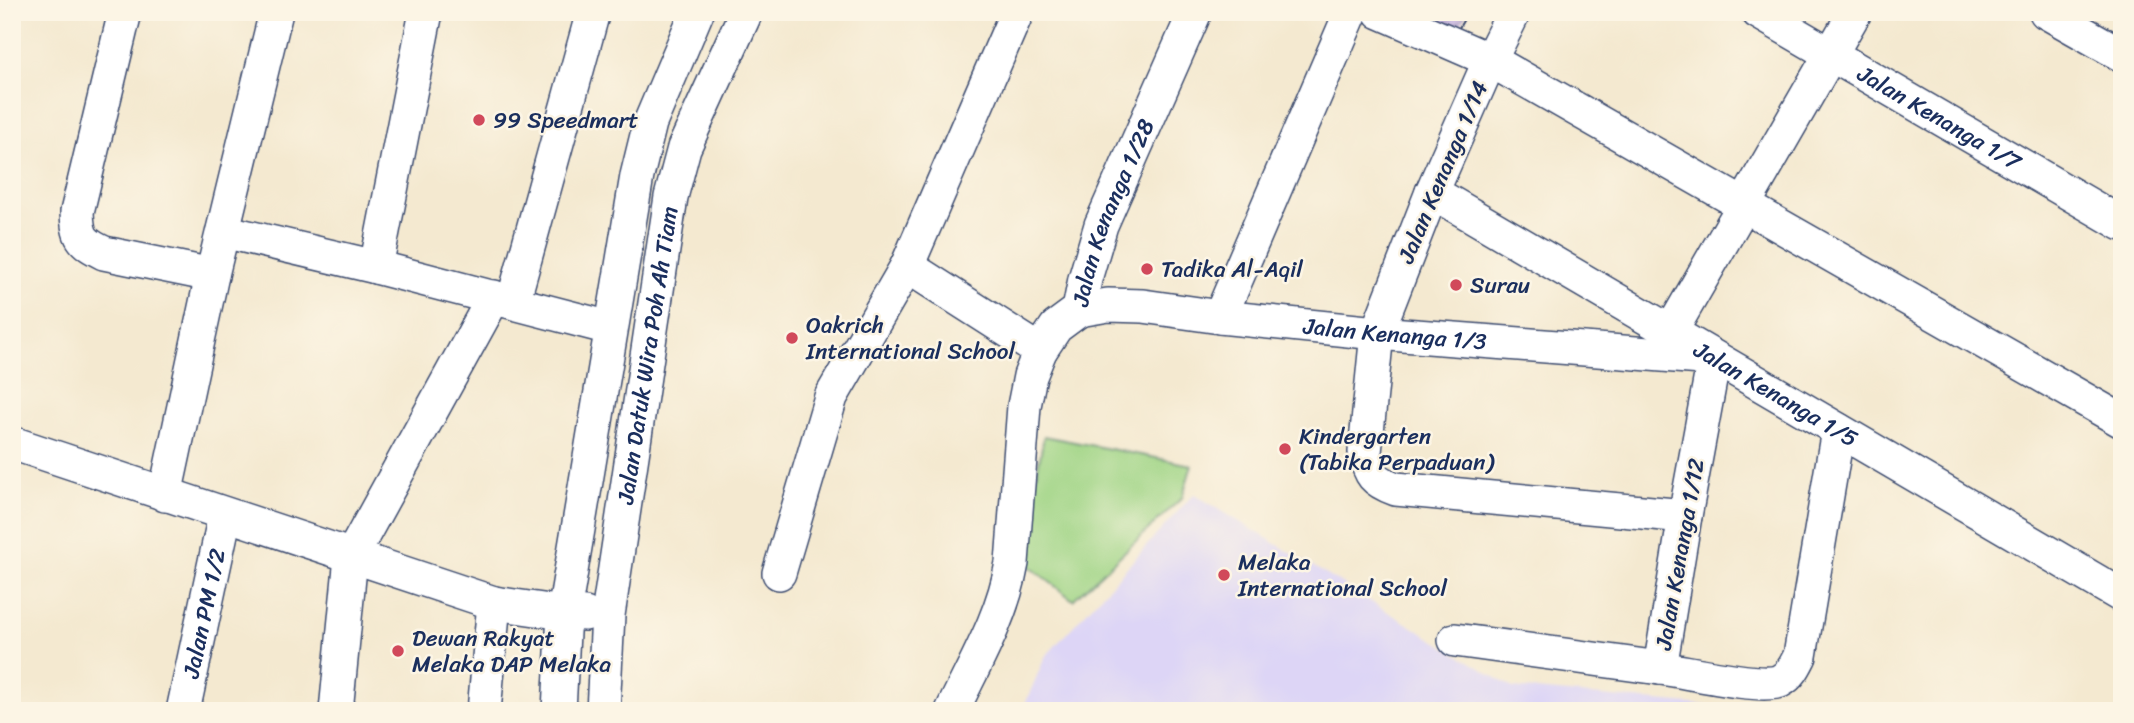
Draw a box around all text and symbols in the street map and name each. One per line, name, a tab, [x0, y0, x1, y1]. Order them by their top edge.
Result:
street label: Jalan Kenanga 1/7	[1849, 53, 2031, 183]
street label: Jalan Kenanga 1/14	[1386, 74, 1500, 271]
place label: 99 Speedmart	[493, 100, 638, 141]
marker: 99 Speedmart	[471, 112, 487, 128]
street label: Jalan Kenanga 1/28	[1059, 112, 1166, 311]
street label: Jalan Datuk Wira Poh Ah Tiam	[604, 203, 690, 508]
place label: Tadika Al-Aqil	[1161, 249, 1303, 290]
marker: Tadika Al-Aqil	[1139, 261, 1155, 277]
place label: Surau	[1470, 265, 1530, 306]
marker: Surau	[1448, 277, 1464, 293]
place label: Oakrich International School	[805, 305, 1015, 372]
street label: Jalan Kenanga 1/3	[1301, 305, 1488, 362]
street label: Jalan Kenanga 1/5	[1685, 329, 1866, 458]
marker: Oakrich International School	[784, 330, 800, 346]
place label: Kindergarten (Tabika Perpaduan)	[1299, 416, 1496, 483]
marker: Kindergarten (Tabika Perpaduan)	[1277, 441, 1293, 457]
street label: Jalan Kenanga 1/12	[1643, 455, 1717, 654]
place label: Melaka International School	[1237, 542, 1447, 609]
street label: Jalan PM 1/2	[170, 545, 238, 683]
marker: Melaka International School	[1216, 567, 1232, 583]
place label: Dewan Rakyat Melaka DAP Melaka	[412, 618, 611, 685]
marker: Dewan Rakyat Melaka DAP Melaka	[390, 643, 406, 659]

